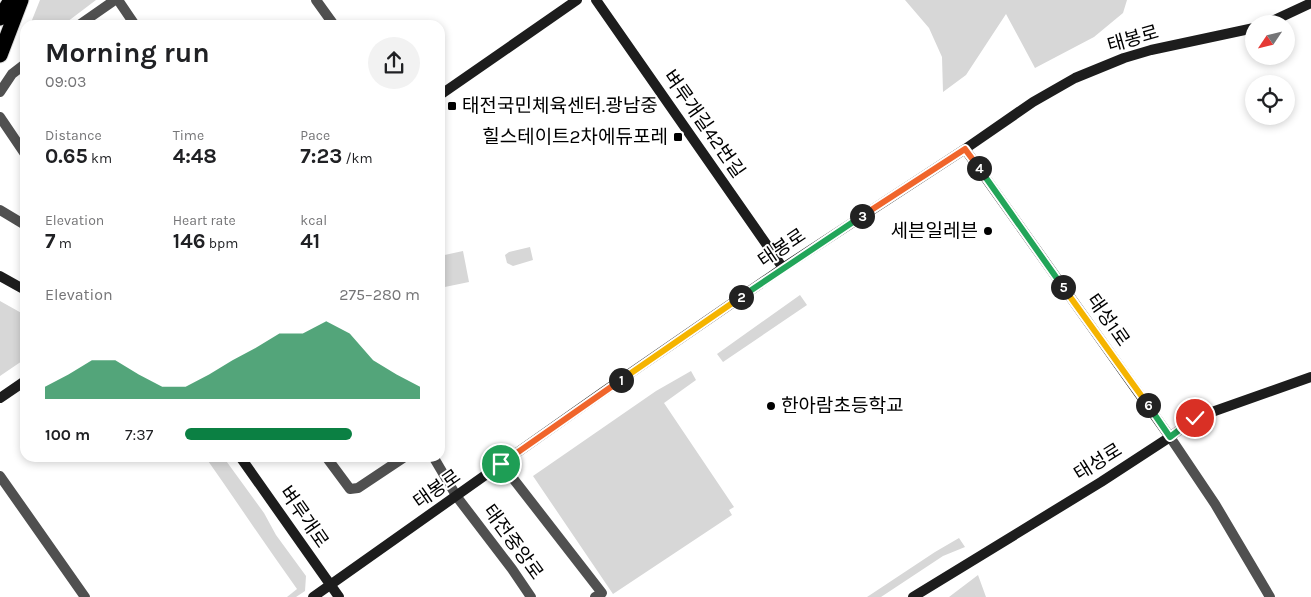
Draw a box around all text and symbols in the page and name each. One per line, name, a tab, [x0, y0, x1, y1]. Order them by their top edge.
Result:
north arrow	[1245, 15, 1295, 65]
map controls	[1245, 15, 1295, 125]
street label: 태봉로	[1105, 21, 1161, 57]
text: Morning run	[45, 36, 210, 69]
button: share	[368, 37, 420, 89]
street label: 벼루개길42번길	[659, 66, 749, 182]
text: 09:03	[45, 72, 86, 91]
button: locate	[1245, 75, 1295, 125]
place label: 태전국민체육센터.광남중	[462, 95, 658, 117]
marker: 태전국민체육센터.광남중	[446, 100, 458, 112]
place label: 힐스테이트2차에듀포레	[482, 126, 668, 148]
text: Distance	[45, 127, 102, 144]
text: Time	[173, 127, 204, 144]
text: Pace	[300, 127, 330, 144]
marker: 힐스테이트2차에듀포레	[672, 131, 684, 143]
text: 0.65	[45, 144, 88, 168]
text: 4:48	[173, 144, 217, 168]
text: 7:23	[300, 144, 342, 168]
text: km	[88, 150, 112, 167]
text: /km	[342, 150, 373, 167]
pin: 4	[966, 156, 992, 180]
text: 4	[975, 160, 984, 177]
pin: 3	[850, 204, 874, 228]
text: 3	[858, 208, 867, 225]
text: Elevation	[45, 212, 104, 229]
text: Heart rate	[173, 212, 236, 229]
text: kcal	[300, 212, 327, 229]
place label: 세븐일레븐	[891, 220, 978, 242]
street label: 태봉로	[754, 224, 810, 272]
marker: 세븐일레븐	[982, 225, 994, 237]
text: 7	[45, 229, 55, 253]
text: 146	[173, 229, 205, 253]
text: 41	[300, 229, 320, 253]
text: m	[55, 235, 72, 252]
text: bpm	[205, 235, 238, 252]
pin: 5	[1050, 274, 1076, 300]
text: 5	[1059, 279, 1068, 296]
pin: 2	[728, 284, 754, 310]
text: Elevation	[45, 285, 113, 304]
text: 275–280 m	[339, 285, 420, 304]
text: 2	[737, 289, 746, 306]
street label: 태성1로	[1082, 290, 1134, 350]
pin: 1	[608, 368, 634, 392]
text: 1	[619, 372, 624, 389]
pin: 6	[1136, 392, 1160, 418]
place label: 한아람초등학교	[781, 395, 903, 417]
text: 6	[1144, 397, 1153, 414]
pin	[1174, 397, 1216, 439]
marker: 한아람초등학교	[765, 400, 777, 412]
icon: check	[1181, 404, 1209, 432]
text: 100 m	[45, 425, 90, 444]
text: 7:37	[125, 425, 153, 444]
street label: 태성로	[1070, 439, 1126, 485]
pin	[480, 443, 522, 485]
icon: arrive	[487, 450, 515, 478]
street label: 태봉로	[409, 465, 465, 513]
street label: 벼루개로	[275, 482, 333, 552]
street label: 태전중앙로	[478, 500, 548, 584]

